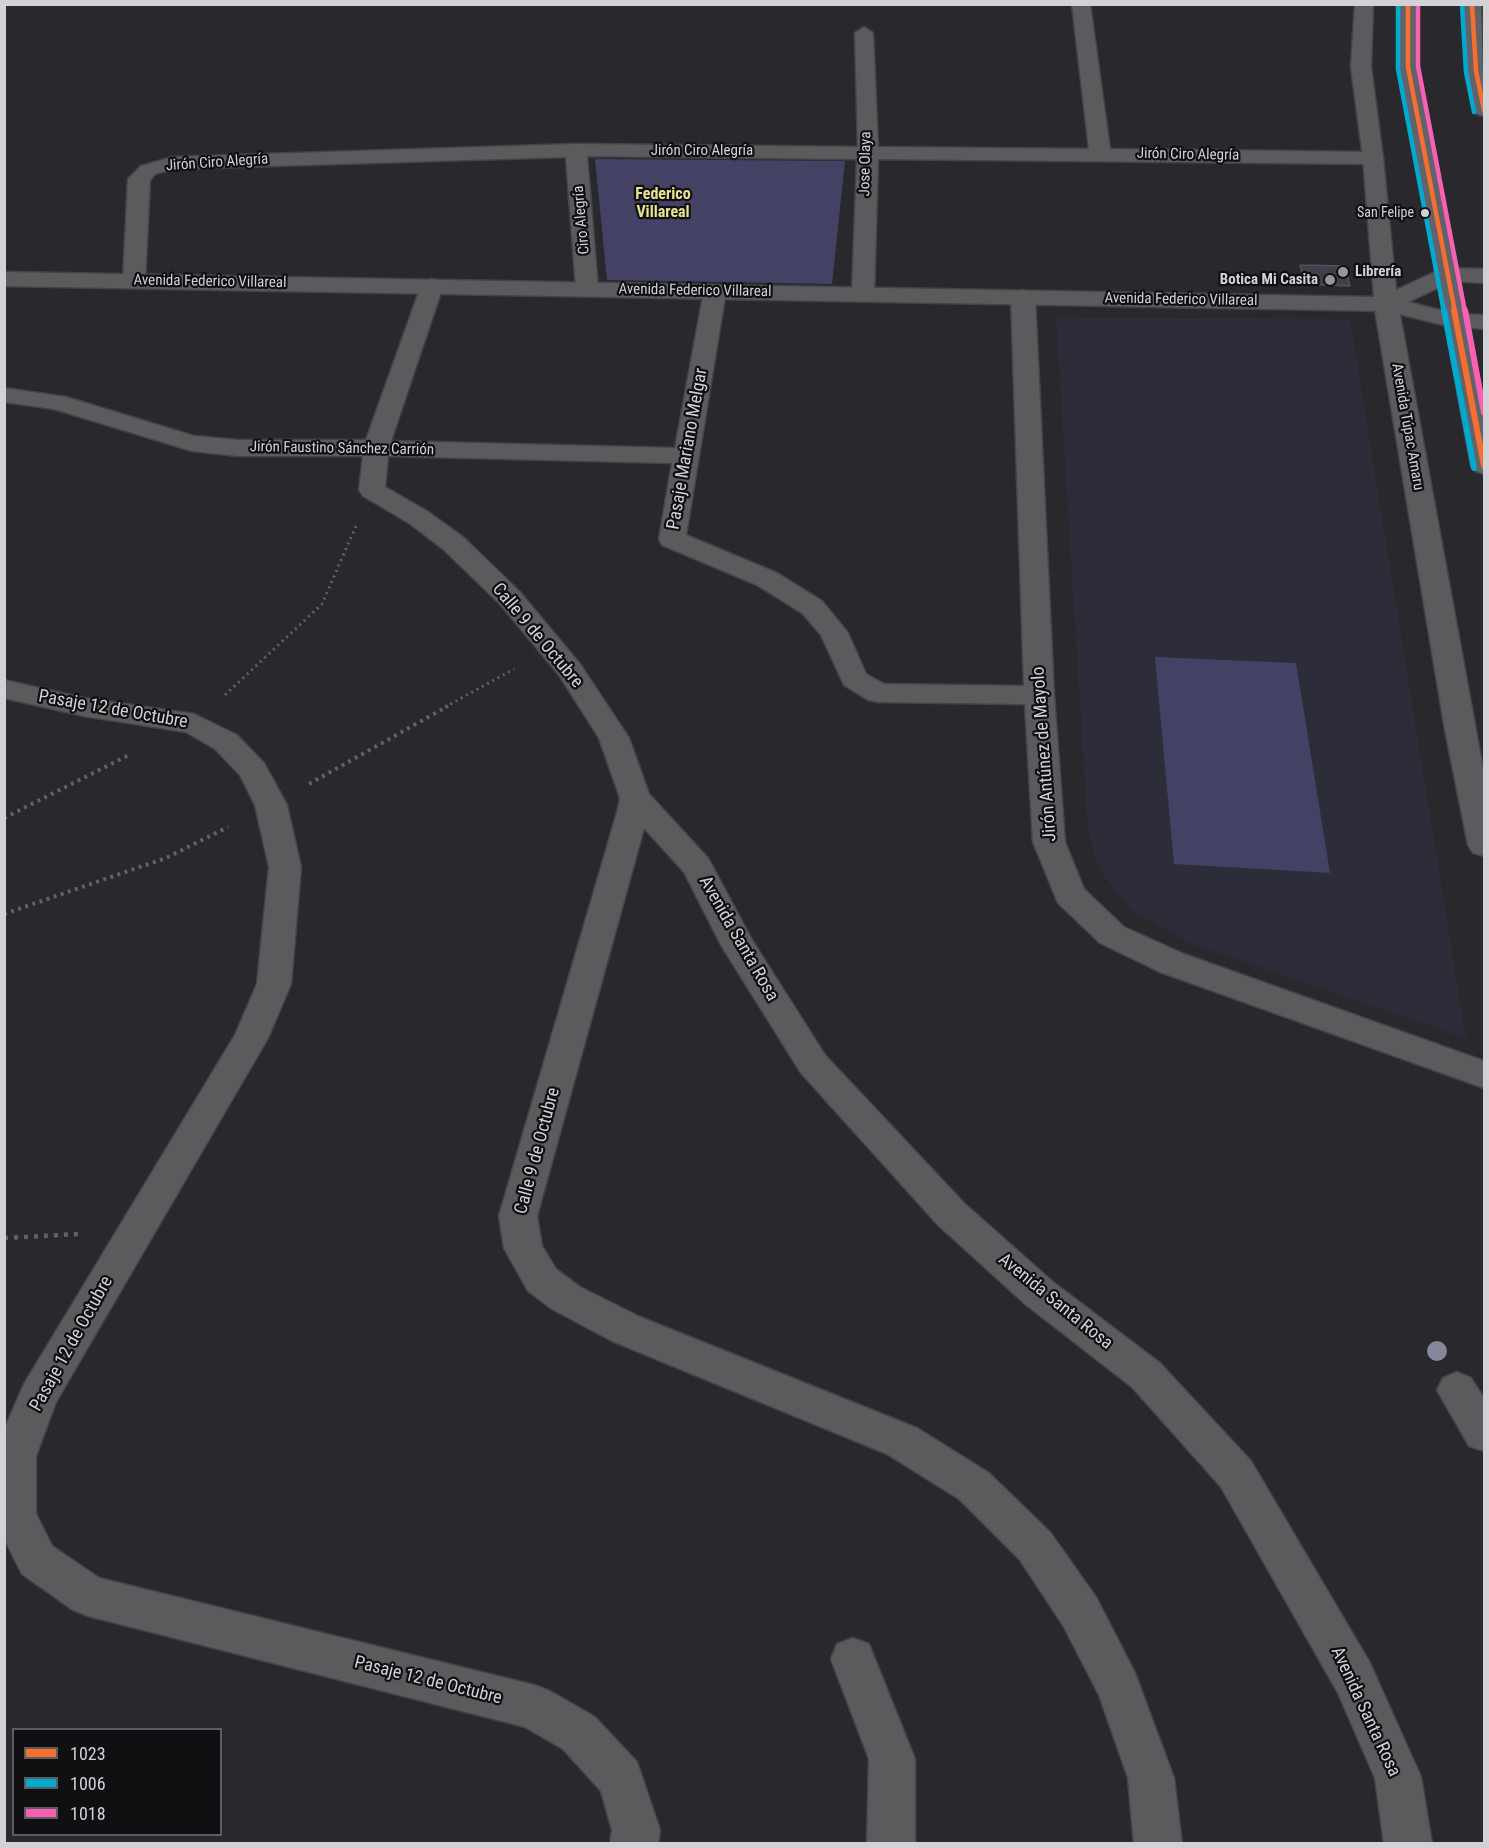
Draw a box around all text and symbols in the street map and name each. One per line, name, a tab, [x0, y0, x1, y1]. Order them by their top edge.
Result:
street label: Jose Olaya	[856, 131, 876, 197]
street label: Jirón Ciro Alegría	[651, 142, 753, 160]
street label: Jirón Ciro Alegría	[1137, 145, 1239, 165]
street label: Jirón Ciro Alegría	[165, 150, 269, 176]
street label: Ciro Alegría	[570, 185, 594, 255]
district label: Federico Villareal	[635, 185, 691, 223]
place label: San Felipe	[1357, 205, 1414, 221]
marker: San Felipe	[1419, 207, 1431, 219]
place label: Librería	[1355, 263, 1401, 281]
marker: Librería	[1336, 265, 1350, 279]
place label: Botica Mi Casita	[1220, 271, 1318, 289]
street label: Avenida Federico Villareal	[133, 272, 287, 292]
marker: Botica Mi Casita	[1323, 273, 1337, 287]
street label: Avenida Federico Villareal	[618, 281, 772, 301]
street label: Avenida Federico Villareal	[1104, 290, 1258, 310]
street label: Avenida Túpac Amaru	[1387, 362, 1427, 492]
street label: Pasaje Mariano Melgar	[663, 367, 713, 531]
street label: Jirón Faustino Sánchez Carrión	[250, 438, 434, 460]
street label: Calle 9 de Octubre	[487, 579, 587, 693]
street label: Jirón Antúnez de Mayolo	[1028, 666, 1062, 842]
street label: Pasaje 12 de Octubre	[37, 686, 189, 734]
street label: Avenida Santa Rosa	[693, 873, 783, 1005]
street label: Calle 9 de Octubre	[511, 1085, 565, 1217]
street label: Avenida Santa Rosa	[994, 1249, 1116, 1355]
street label: Pasaje 12 de Octubre	[26, 1273, 118, 1415]
street label: Avenida Santa Rosa	[1325, 1644, 1405, 1780]
street label: Pasaje 12 de Octubre	[352, 1652, 504, 1710]
legend	[12, 1728, 222, 1836]
text: 1023	[70, 1743, 106, 1764]
text: 1006	[70, 1773, 106, 1794]
text: 1018	[70, 1803, 106, 1824]

